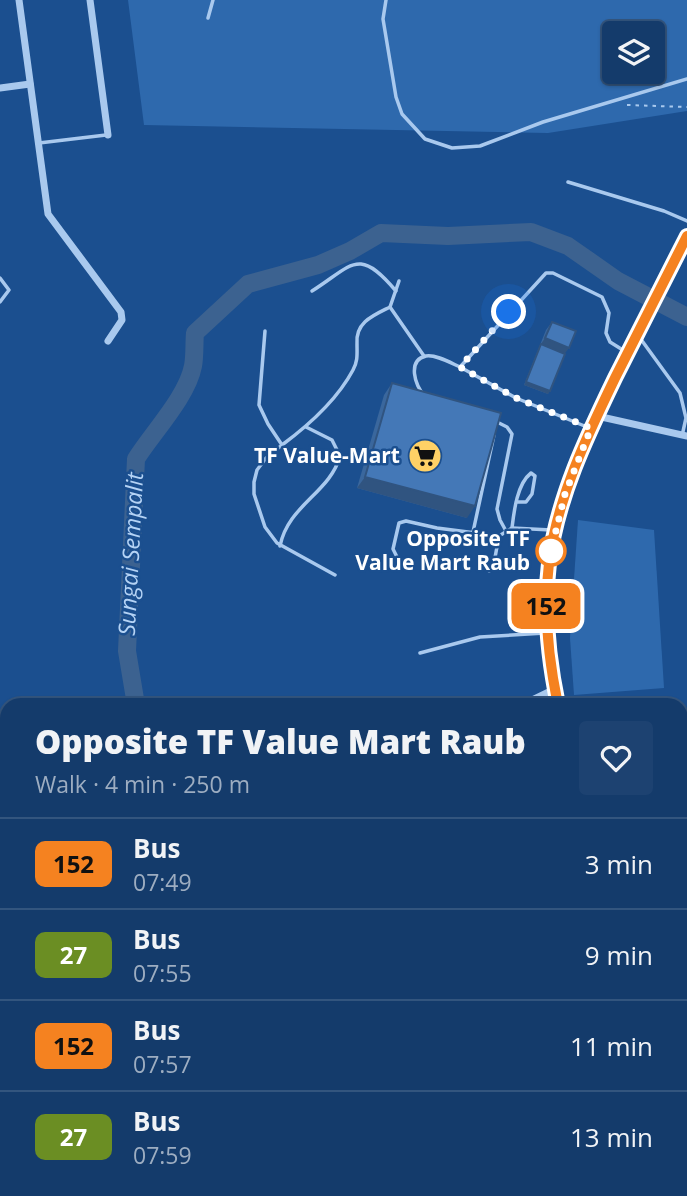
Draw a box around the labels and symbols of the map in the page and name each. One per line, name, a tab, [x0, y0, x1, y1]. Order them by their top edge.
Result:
your location	[491, 294, 526, 329]
supermarket icon: TF Value-Mart	[406, 437, 444, 475]
place label: TF Value-Mart	[254, 441, 400, 469]
water label: Sungai Sempalit	[110, 470, 150, 636]
place label: Opposite TF Value Mart Raub	[355, 524, 530, 576]
marker: Opposite TF Value Mart Raub	[536, 536, 566, 566]
line badge: 152	[506, 583, 586, 629]

